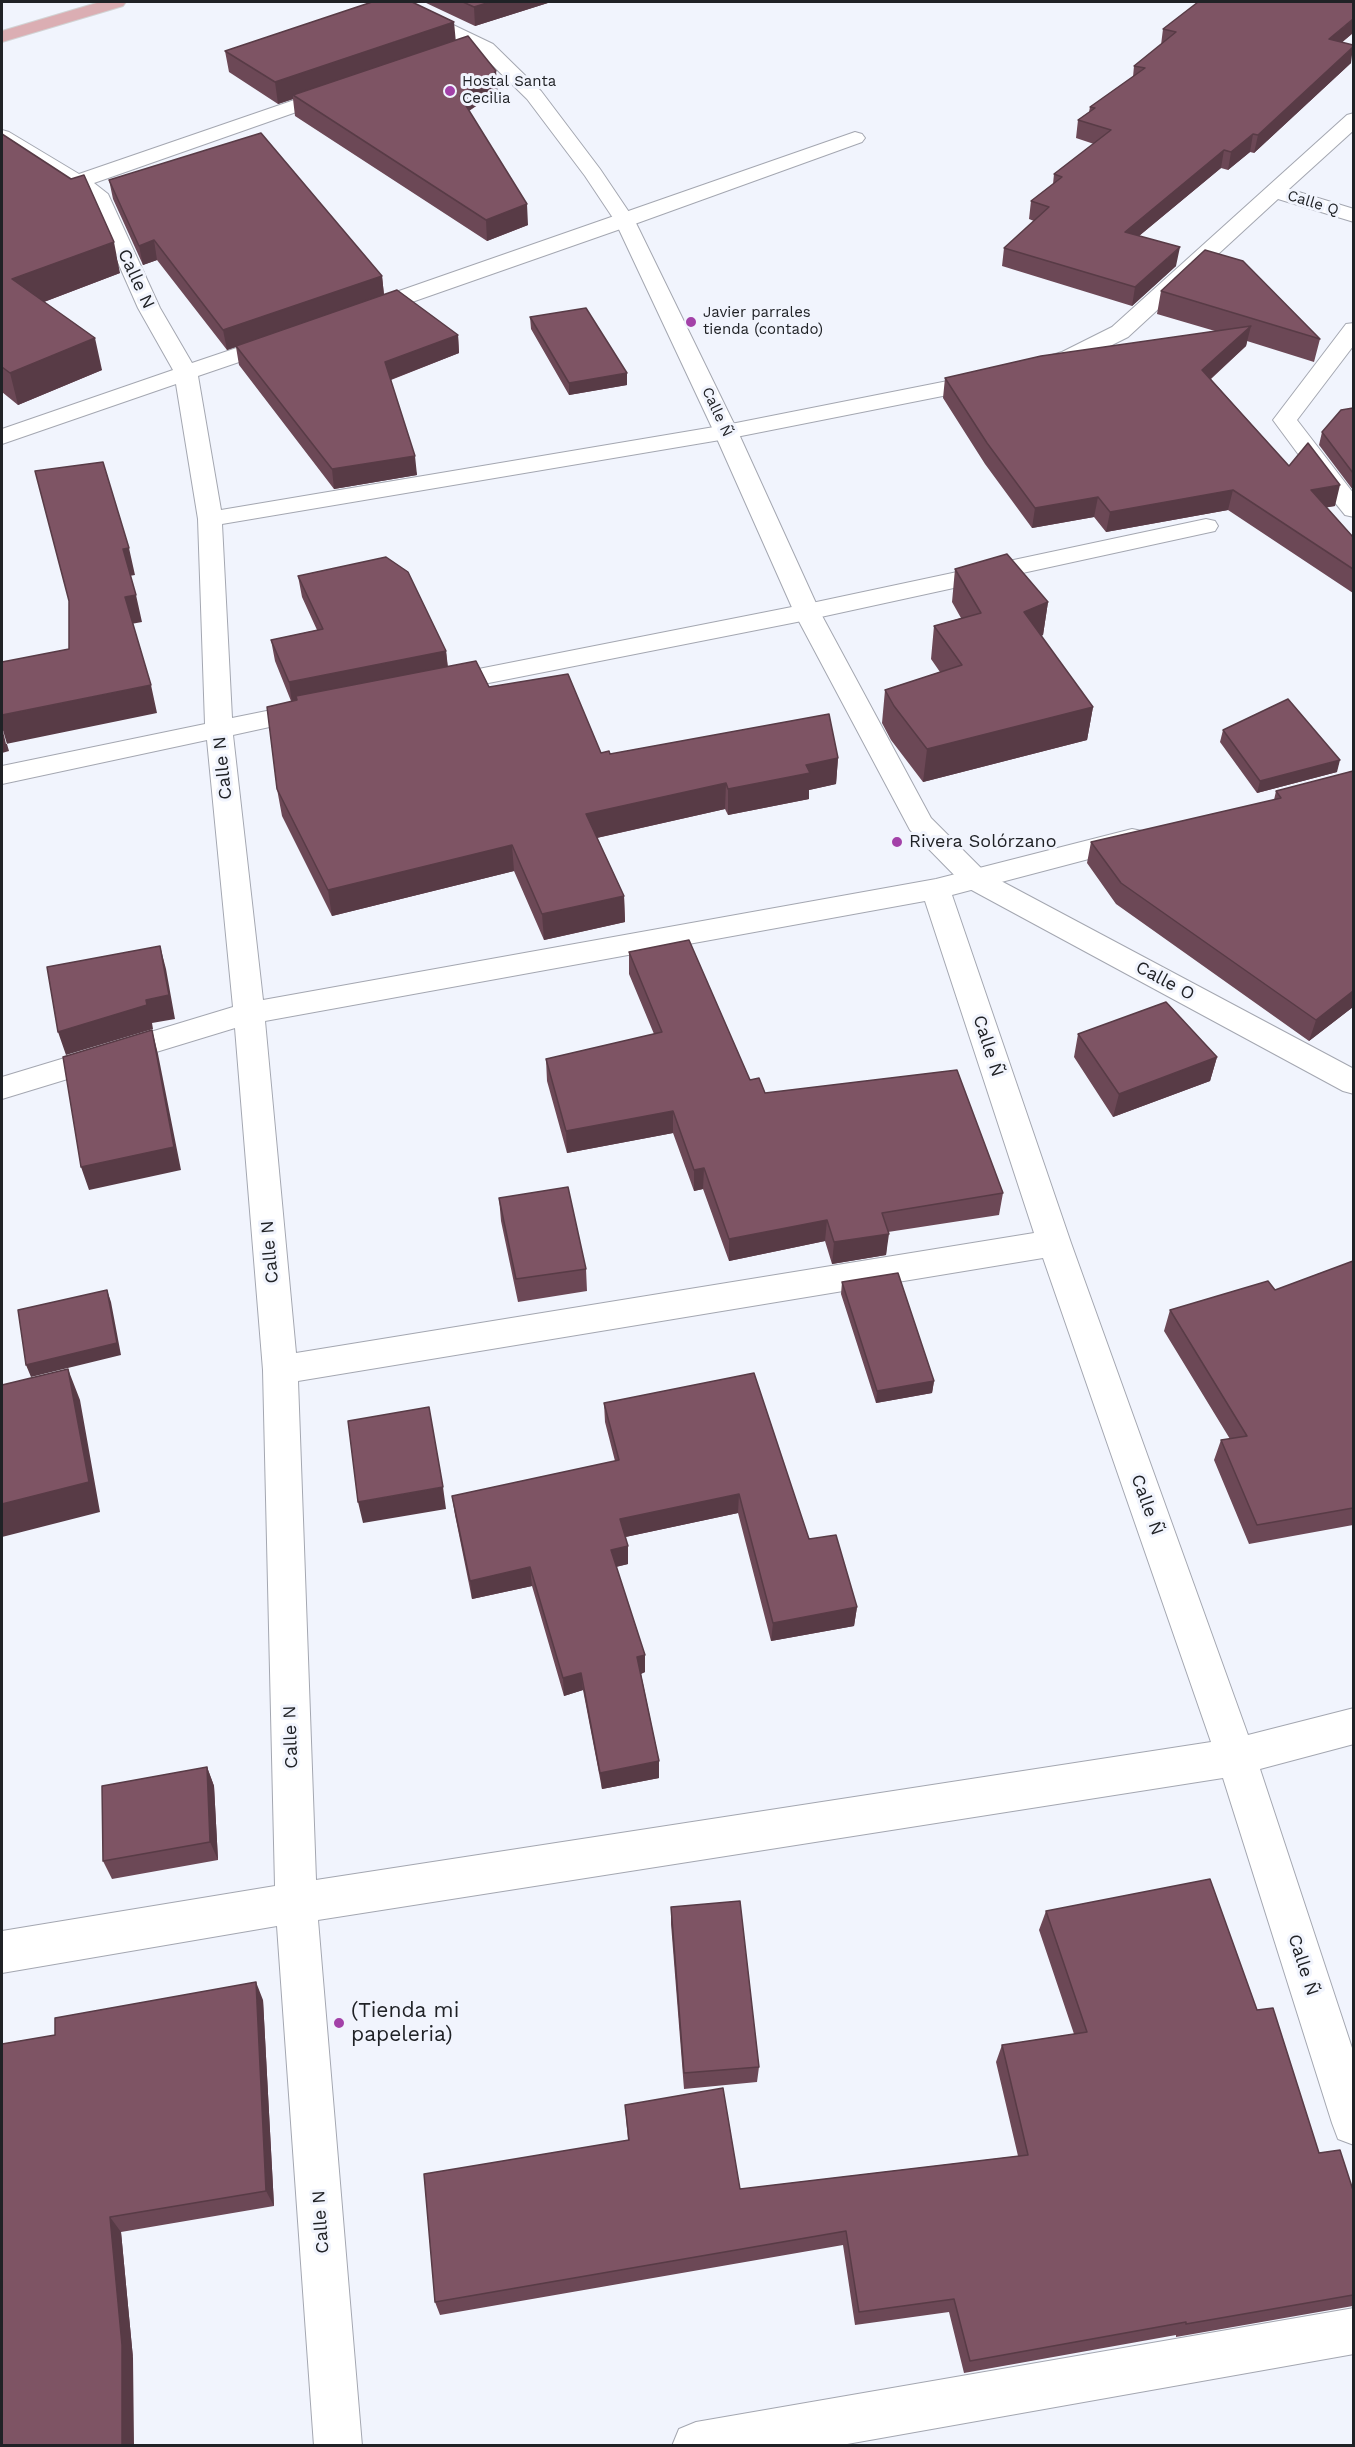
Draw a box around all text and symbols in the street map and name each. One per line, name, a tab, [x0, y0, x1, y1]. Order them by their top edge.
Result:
place label: Hostal Santa Cecilia	[462, 73, 556, 108]
marker: Hostal Santa Cecilia	[443, 84, 457, 98]
street label: Calle Q	[1285, 187, 1341, 219]
street label: Calle N	[113, 246, 159, 312]
place label: Javier parrales tienda (contado)	[703, 304, 823, 339]
marker: Javier parrales tienda (contado)	[684, 315, 698, 329]
street label: Calle Ñ	[698, 384, 736, 440]
street label: Calle N	[209, 735, 237, 801]
place label: Rivera Solórzano	[909, 831, 1057, 853]
marker: Rivera Solórzano	[890, 835, 904, 849]
street label: Calle O	[1132, 957, 1198, 1005]
street label: Calle Ñ	[968, 1013, 1008, 1079]
street label: Calle N	[256, 1220, 284, 1284]
street label: Calle Ñ	[1126, 1472, 1168, 1538]
street label: Calle N	[279, 1705, 303, 1769]
street label: Calle Ñ	[1283, 1932, 1323, 1998]
place label: (Tienda mi papeleria)	[351, 1998, 459, 2048]
marker: (Tienda mi papeleria)	[332, 2016, 346, 2030]
street label: Calle N	[308, 2190, 334, 2254]

